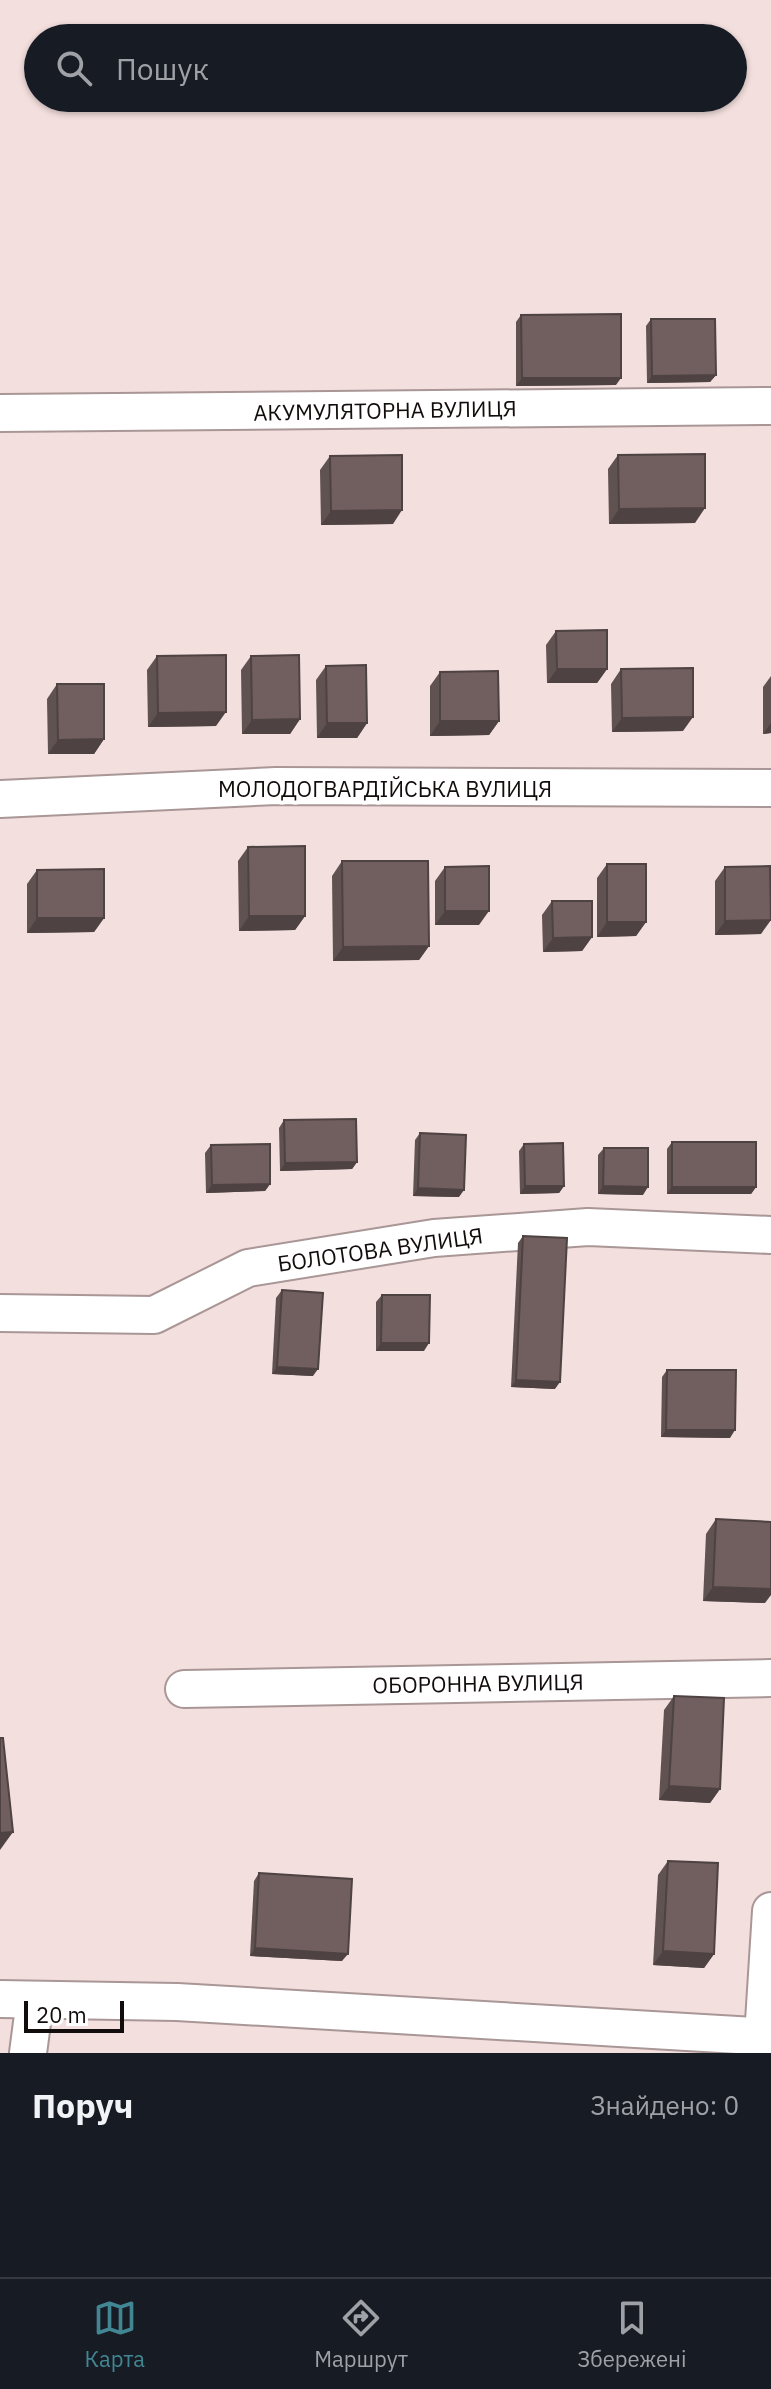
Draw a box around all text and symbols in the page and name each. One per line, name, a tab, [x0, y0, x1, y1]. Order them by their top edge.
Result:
search box	[24, 24, 747, 112]
icon: search	[52, 46, 96, 90]
text: Пошук	[116, 49, 209, 88]
street label: АКУМУЛЯТОРНА ВУЛИЦЯ	[253, 393, 517, 427]
street label: МОЛОДОГВАРДІЙСЬКА ВУЛИЦЯ	[218, 774, 552, 803]
street label: БОЛОТОВА ВУЛИЦЯ	[275, 1220, 485, 1278]
street label: ОБОРОННА ВУЛИЦЯ	[372, 1667, 584, 1699]
scale bar	[24, 1997, 124, 2033]
text: 20 m	[36, 2000, 87, 2029]
text: Поруч	[32, 2083, 133, 2127]
text: Знайдено: 0	[590, 2088, 739, 2122]
tab: Карта	[85, 2296, 145, 2373]
tab: Маршрут	[314, 2296, 408, 2373]
tab: Збережені	[577, 2296, 686, 2373]

